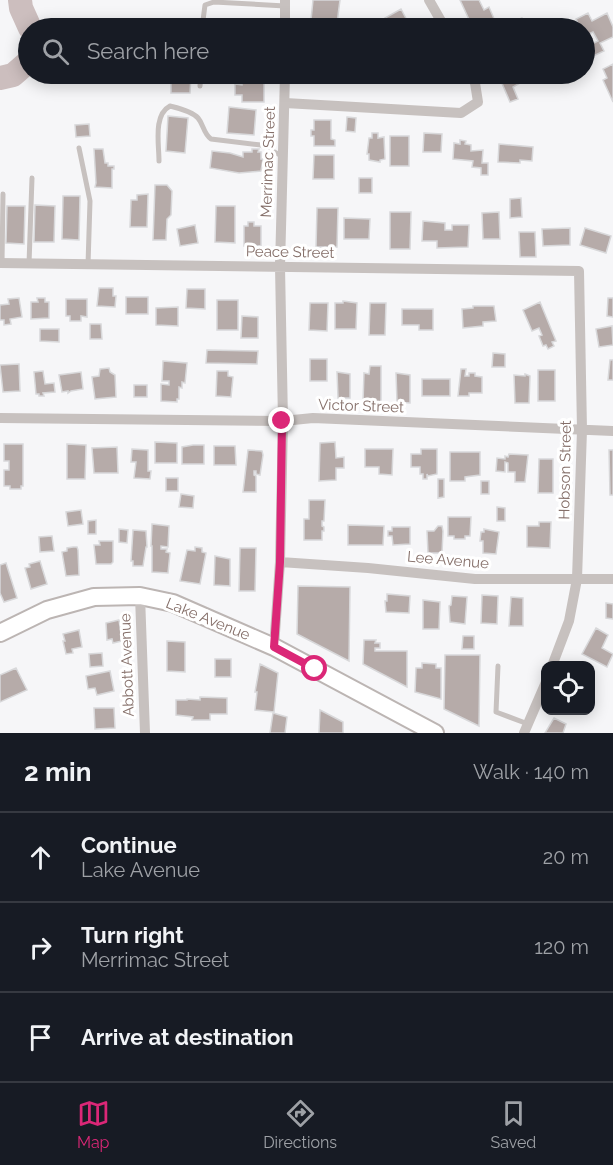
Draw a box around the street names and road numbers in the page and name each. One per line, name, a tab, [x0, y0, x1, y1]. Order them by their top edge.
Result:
street label: Merrimac Street	[257, 106, 279, 218]
street label: Peace Street	[246, 242, 334, 262]
street label: Victor Street	[318, 396, 404, 416]
street label: Hobson Street	[555, 420, 575, 520]
street label: Lee Avenue	[406, 547, 490, 573]
street label: Lake Avenue	[163, 594, 253, 644]
street label: Abbott Avenue	[116, 613, 138, 717]

